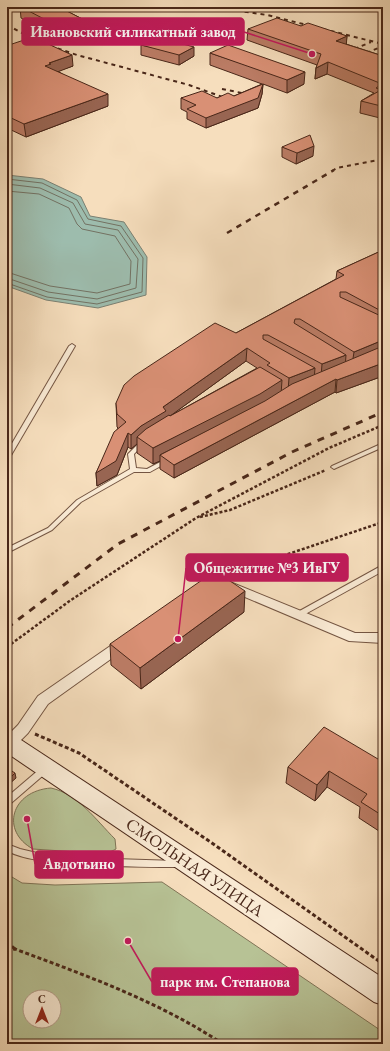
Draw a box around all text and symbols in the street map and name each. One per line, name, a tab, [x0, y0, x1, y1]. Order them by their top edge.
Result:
callout: Ивановский силикатный завод	[22, 18, 244, 45]
text: Ивановский силикатный завод	[30, 22, 236, 41]
callout: Общежитие №3 ИвГУ	[186, 554, 348, 581]
text: Общежитие №3 ИвГУ	[194, 558, 341, 577]
street label: СМОЛЬНАЯ УЛИЦА	[122, 813, 269, 922]
callout: Авдотьино	[35, 851, 123, 878]
text: Авдотьино	[42, 854, 115, 873]
callout: парк им. Степанова	[152, 968, 298, 995]
text: парк им. Степанова	[160, 972, 290, 991]
north arrow	[22, 989, 62, 1029]
text: С	[38, 992, 46, 1006]

